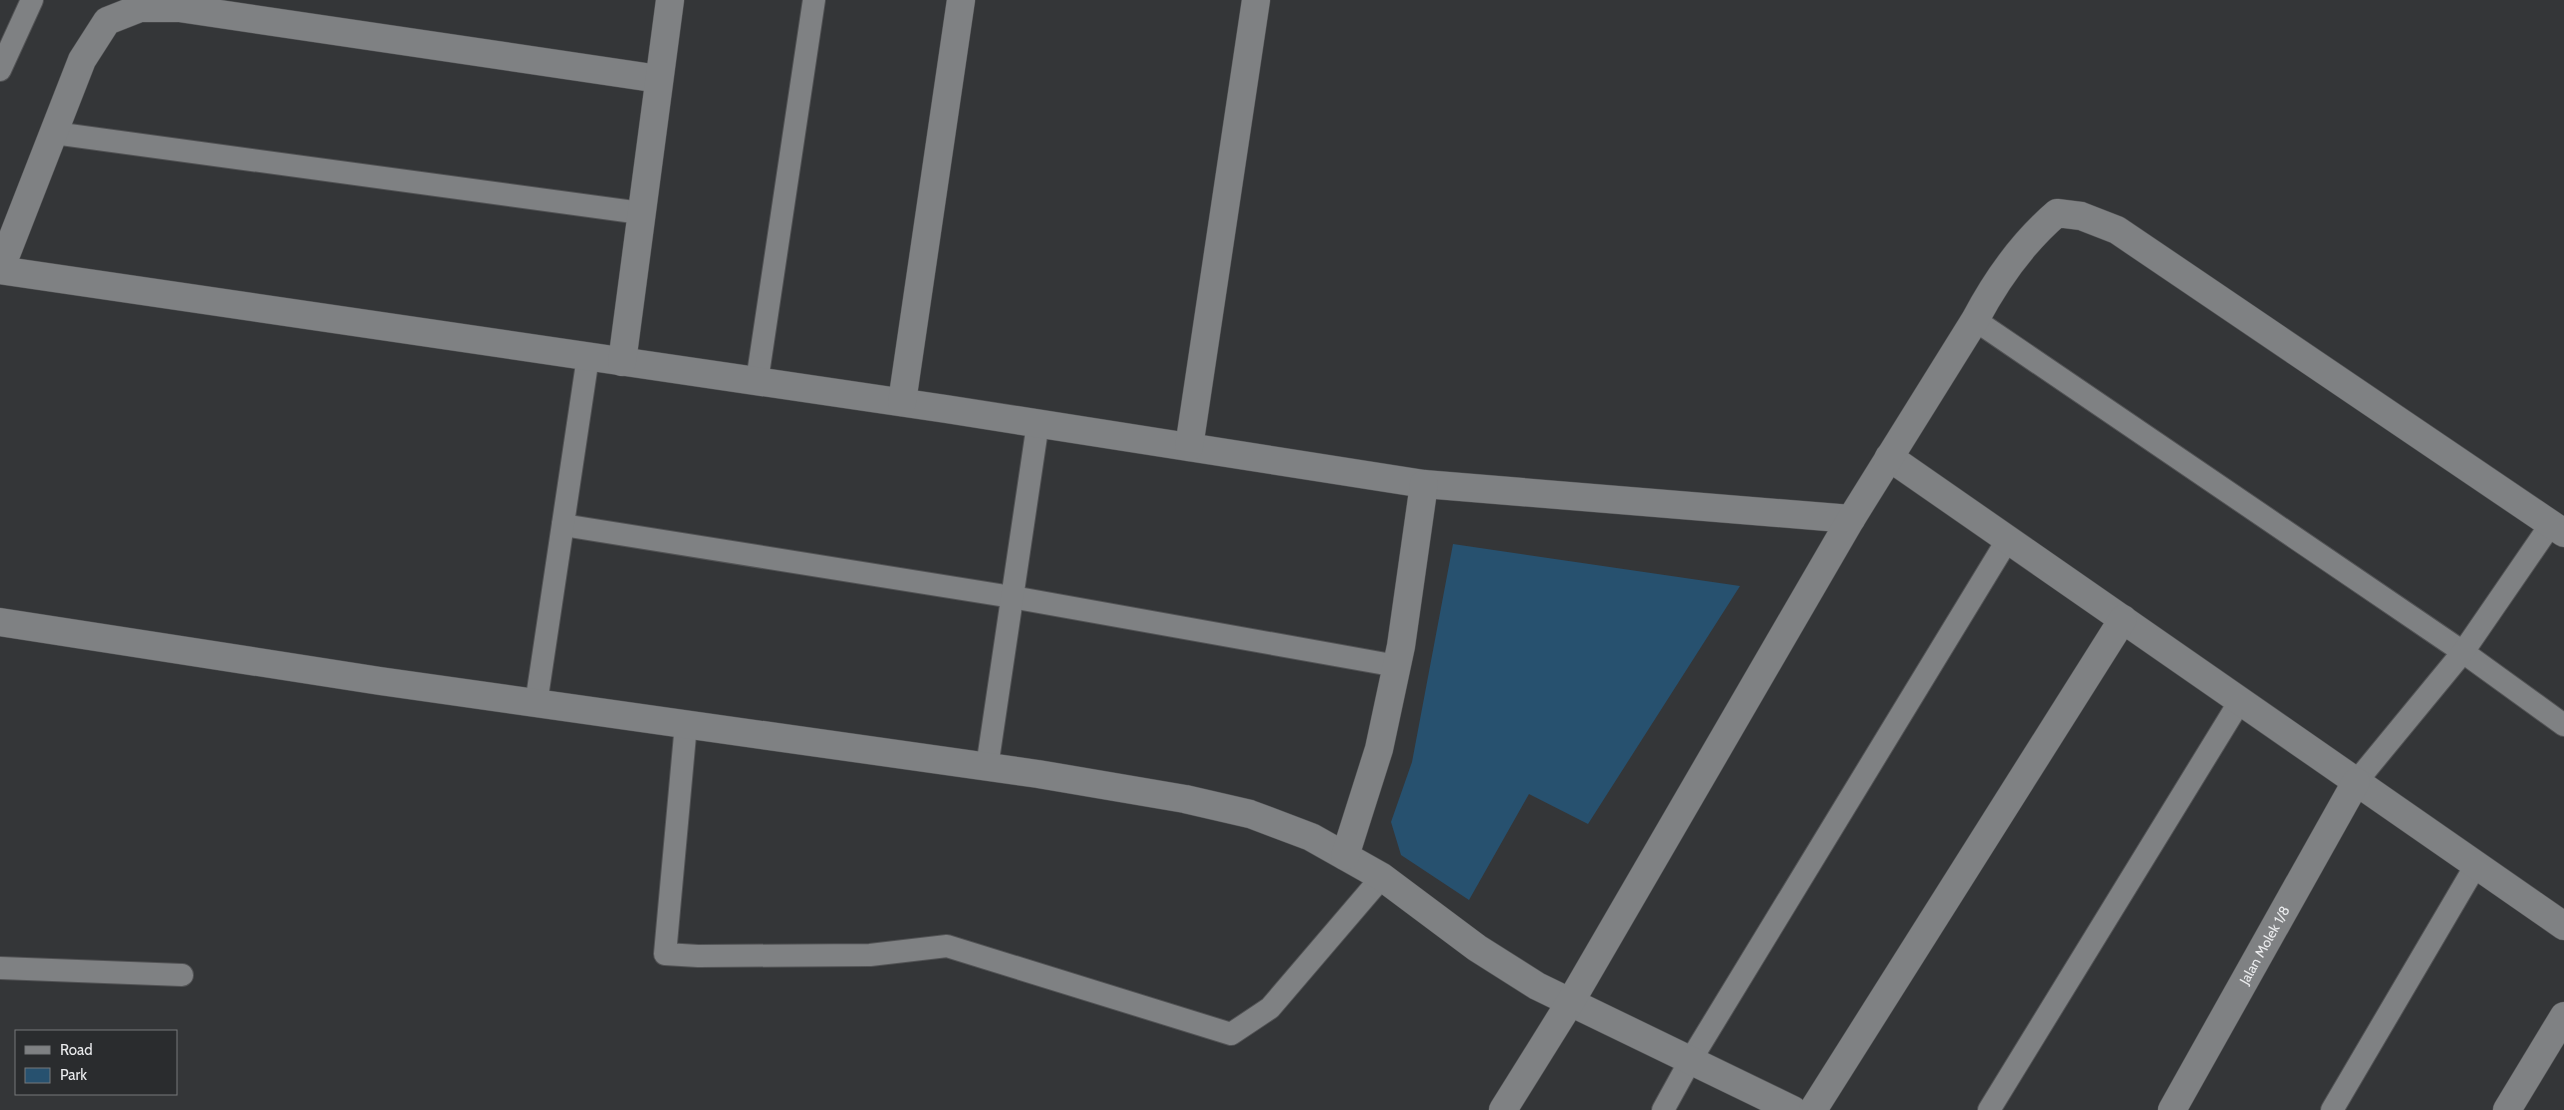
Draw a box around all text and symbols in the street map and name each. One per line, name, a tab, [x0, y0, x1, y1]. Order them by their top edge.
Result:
street label: Jalan Molek 1/8	[2235, 903, 2294, 989]
legend	[15, 1030, 178, 1095]
text: Road	[60, 1041, 93, 1059]
text: Park	[60, 1066, 87, 1084]

